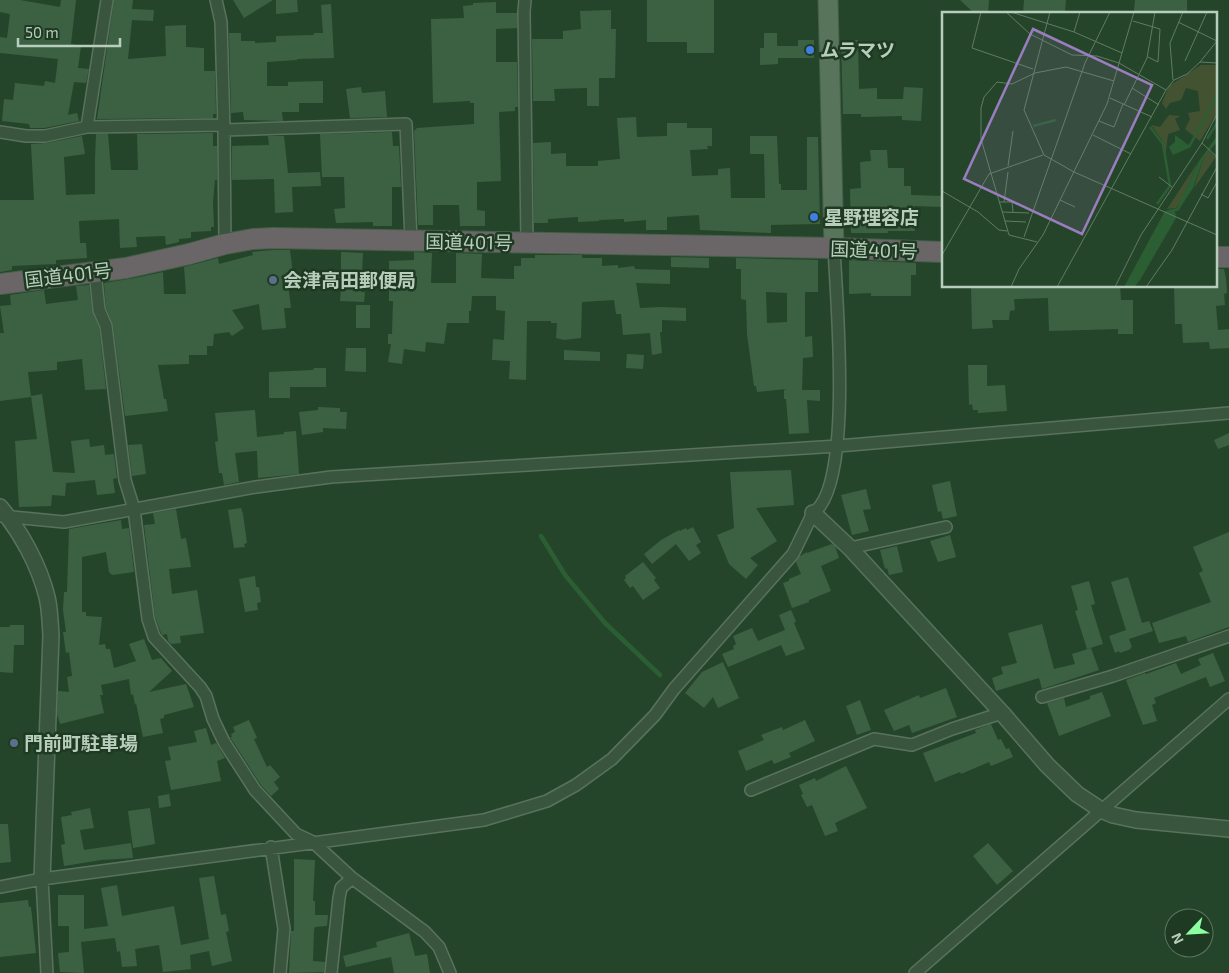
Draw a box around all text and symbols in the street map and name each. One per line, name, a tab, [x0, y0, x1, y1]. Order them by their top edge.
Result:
inset map	[942, 12, 1216, 288]
scale bar	[18, 15, 120, 47]
text: 50 m	[25, 23, 59, 41]
place label: ムラマツ	[820, 38, 895, 61]
marker: ムラマツ	[804, 44, 816, 56]
place label: 星野理容店	[824, 205, 919, 228]
marker: 星野理容店	[808, 211, 820, 223]
street label: 国道401号	[425, 229, 513, 254]
street label: 国道401号	[830, 236, 918, 263]
street label: 国道401号	[23, 258, 113, 291]
place label: 会津高田郵便局	[283, 268, 416, 291]
marker: 会津高田郵便局	[267, 274, 279, 286]
place label: 門前町駐車場	[24, 731, 138, 754]
marker: 門前町駐車場	[8, 737, 20, 749]
north arrow	[1164, 908, 1214, 958]
text: N	[1167, 931, 1187, 947]

